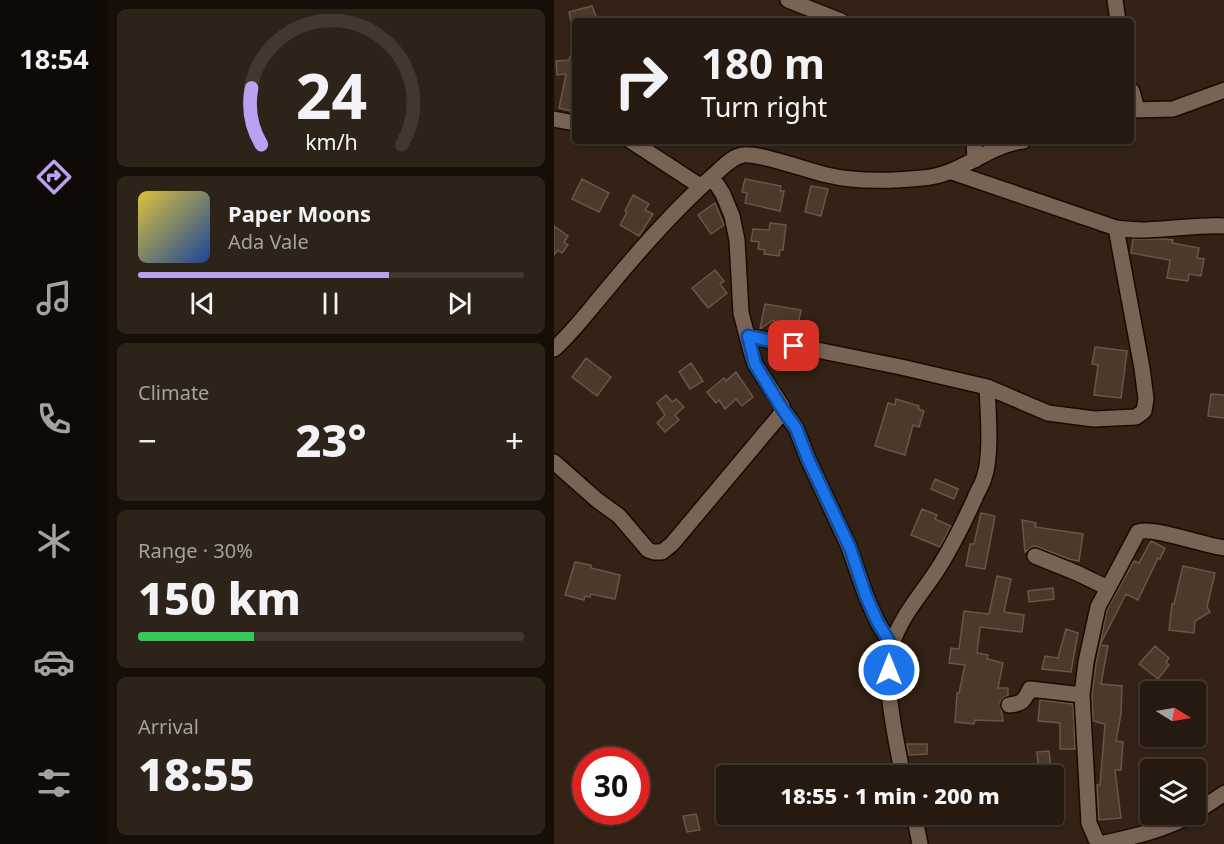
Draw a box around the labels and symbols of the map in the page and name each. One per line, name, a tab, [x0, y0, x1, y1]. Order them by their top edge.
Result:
pin	[768, 320, 819, 371]
position arrow	[857, 638, 921, 702]
north arrow	[1140, 681, 1206, 747]
speed limit sign: 30	[572, 747, 650, 825]

